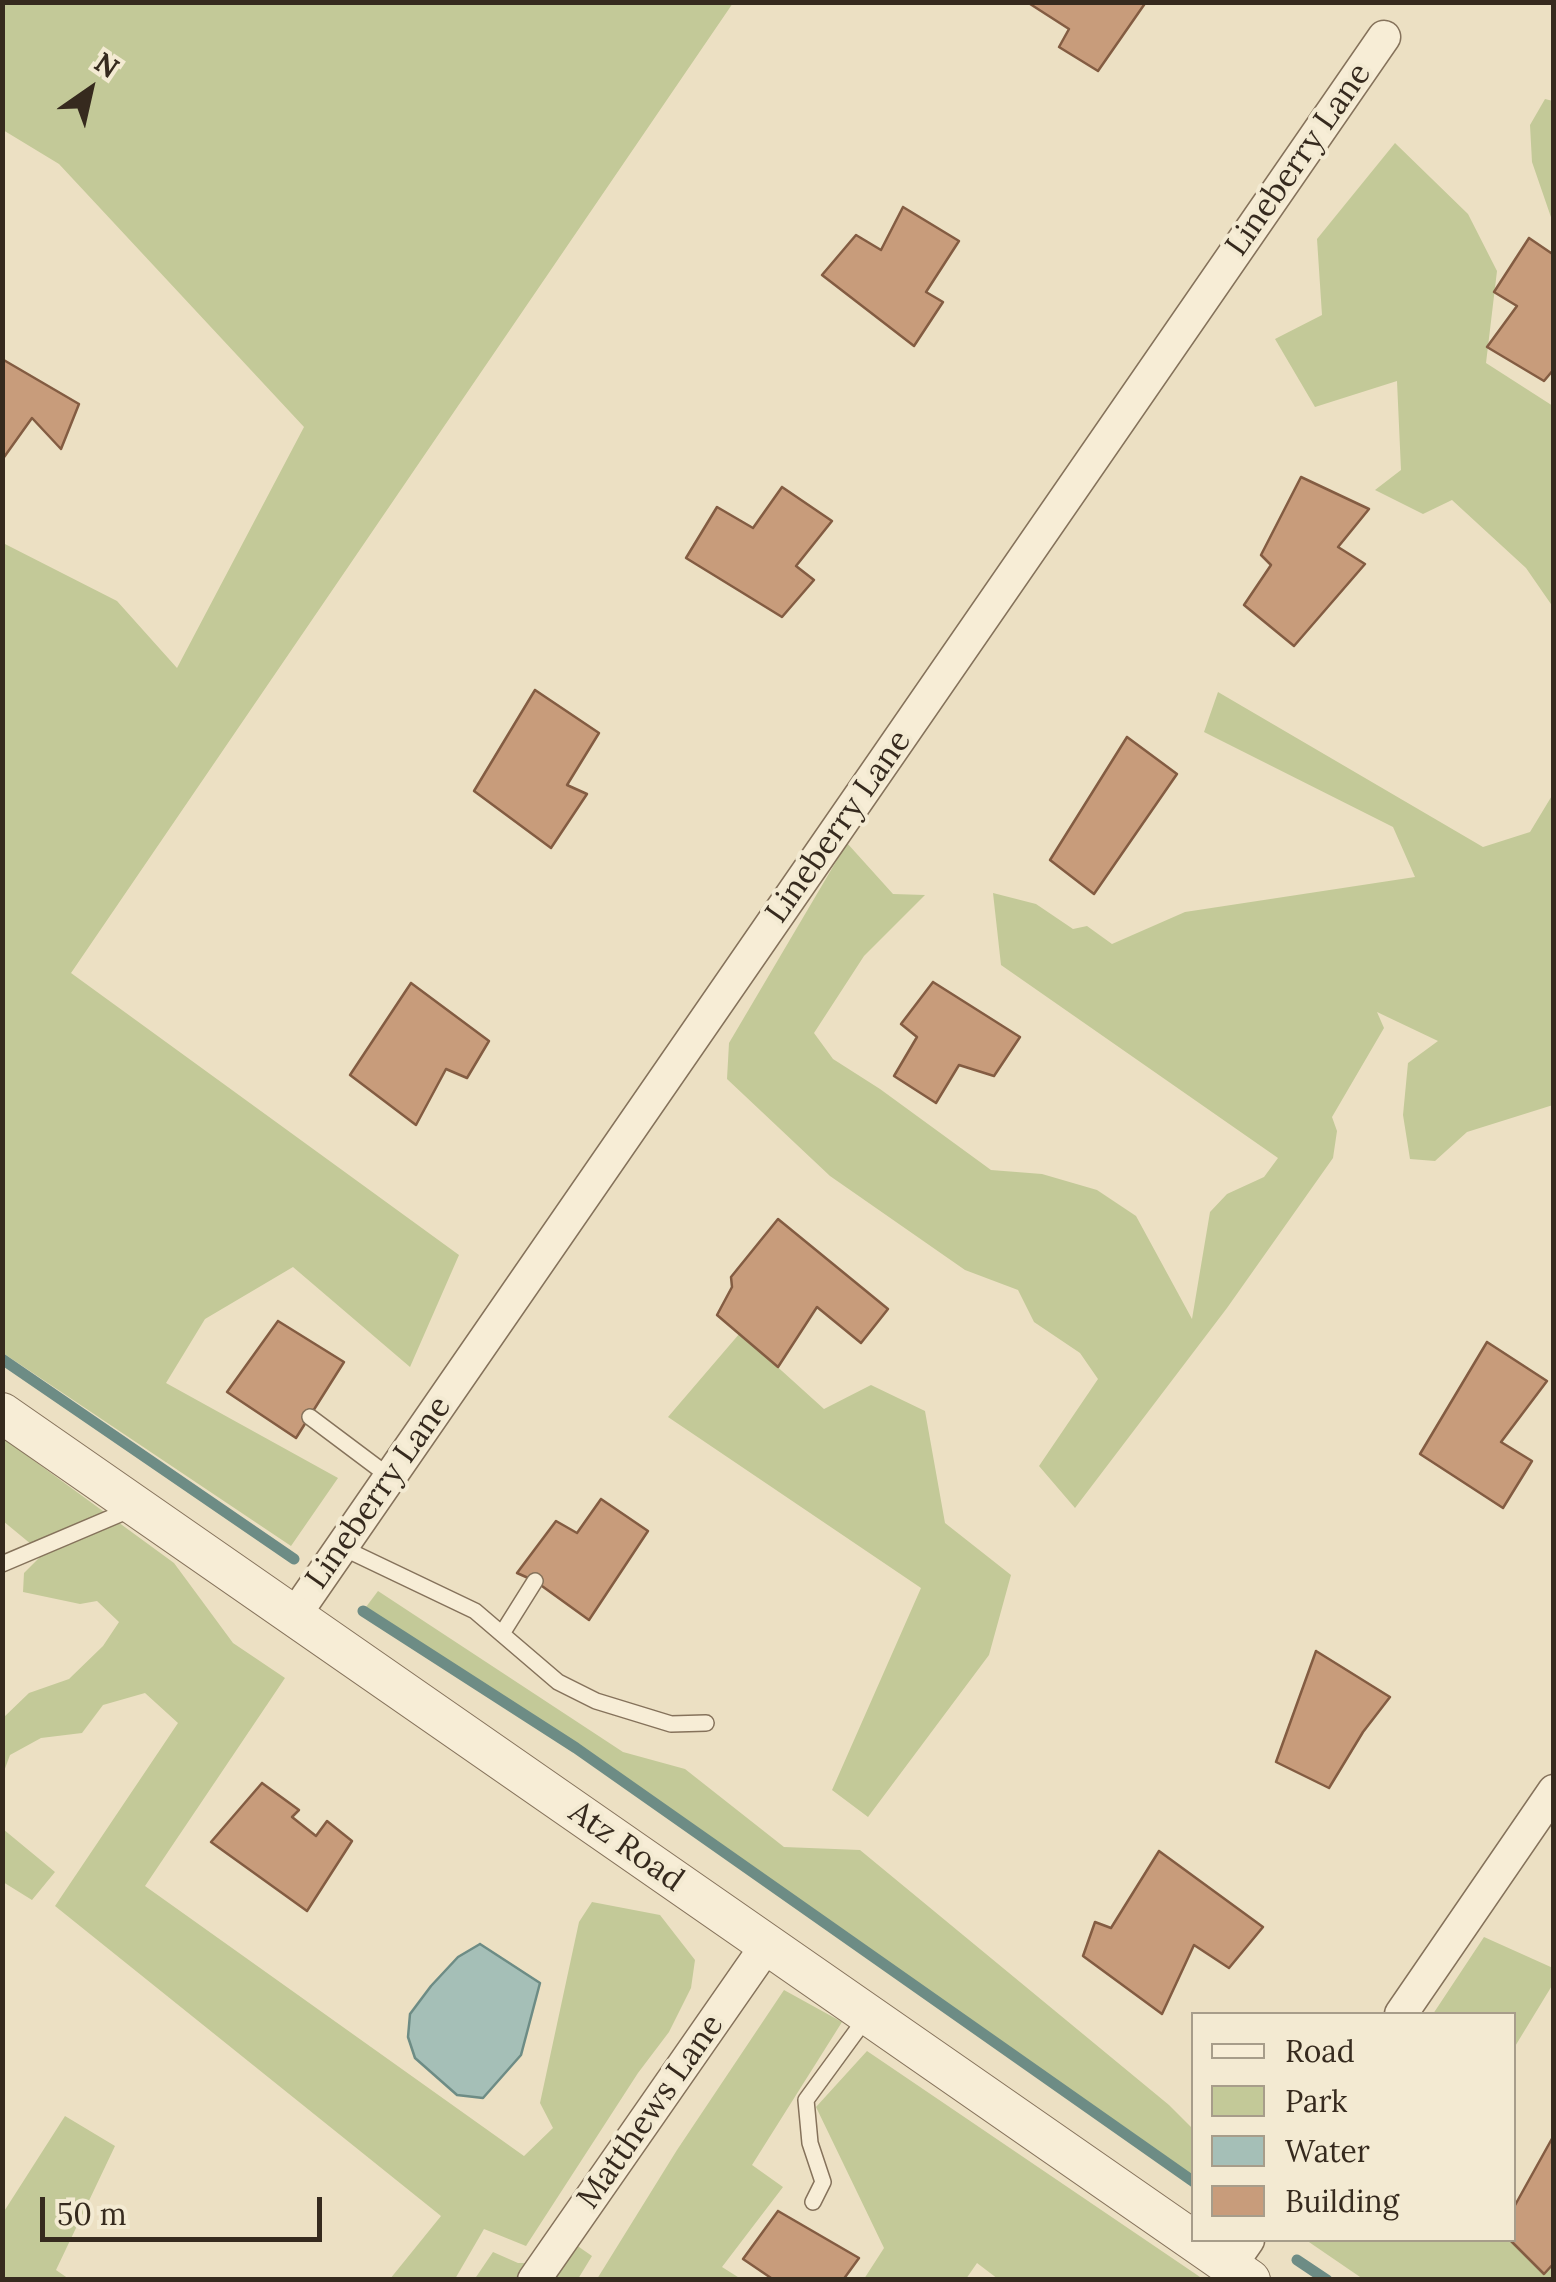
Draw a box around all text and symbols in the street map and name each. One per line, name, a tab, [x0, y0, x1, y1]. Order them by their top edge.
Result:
north arrow	[40, 40, 140, 140]
text: N	[88, 44, 126, 86]
street label: Lineberry Lane	[1218, 56, 1380, 264]
street label: Lineberry Lane	[758, 723, 920, 931]
street label: Lineberry Lane	[298, 1389, 460, 1597]
street label: Atz Road	[561, 1794, 691, 1900]
street label: Matthews Lane	[570, 2007, 732, 2217]
legend	[1191, 2012, 1516, 2242]
text: Road	[1285, 2032, 1355, 2070]
text: Park	[1285, 2082, 1347, 2120]
text: Water	[1285, 2132, 1370, 2170]
scale bar	[45, 2177, 328, 2239]
text: Building	[1285, 2182, 1399, 2220]
text: 50 m	[57, 2195, 127, 2233]

